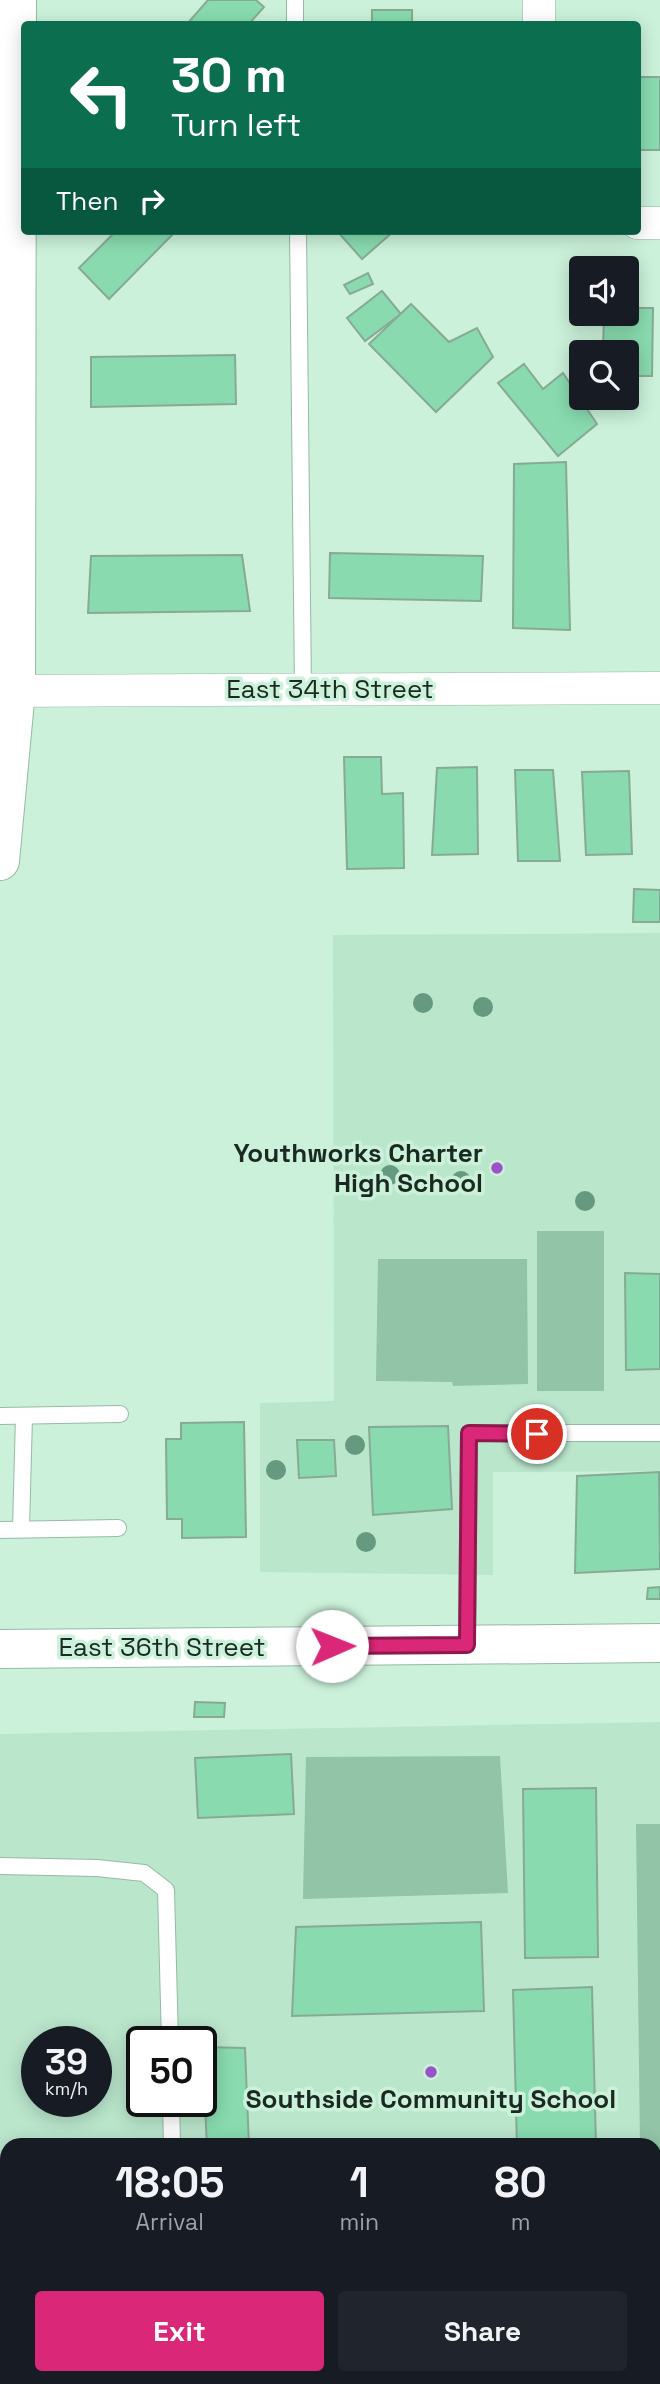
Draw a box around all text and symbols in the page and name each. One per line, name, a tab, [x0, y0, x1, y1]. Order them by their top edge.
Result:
text: 30 m	[171, 44, 287, 106]
icon: left	[56, 49, 147, 140]
text: Turn left	[171, 105, 301, 145]
icon: right	[133, 182, 171, 220]
text: Then	[56, 184, 119, 218]
map controls	[569, 256, 639, 410]
button: sound	[569, 256, 639, 326]
button: search	[569, 340, 639, 410]
street label: East 34th Street	[226, 672, 434, 706]
place label: Youthworks Charter High School	[233, 1136, 483, 1200]
marker: Youthworks Charter High School	[489, 1160, 505, 1176]
pin	[507, 1404, 567, 1464]
icon: arrive	[518, 1415, 556, 1453]
position arrow	[295, 1609, 369, 1683]
street label: East 36th Street	[58, 1630, 266, 1664]
speed limit sign: 50	[126, 2026, 217, 2117]
text: 39	[45, 2040, 88, 2084]
marker: Southside Community School	[423, 2064, 439, 2080]
text: km/h	[45, 2077, 88, 2100]
place label: Southside Community School	[246, 2082, 616, 2116]
text: 18:05	[115, 2156, 224, 2209]
text: 1	[350, 2156, 369, 2209]
text: 80	[494, 2156, 547, 2209]
text: Arrival	[136, 2207, 204, 2237]
text: min	[340, 2207, 379, 2237]
text: m	[511, 2207, 530, 2237]
button: Exit	[35, 2291, 324, 2371]
button: Share	[338, 2291, 627, 2371]

